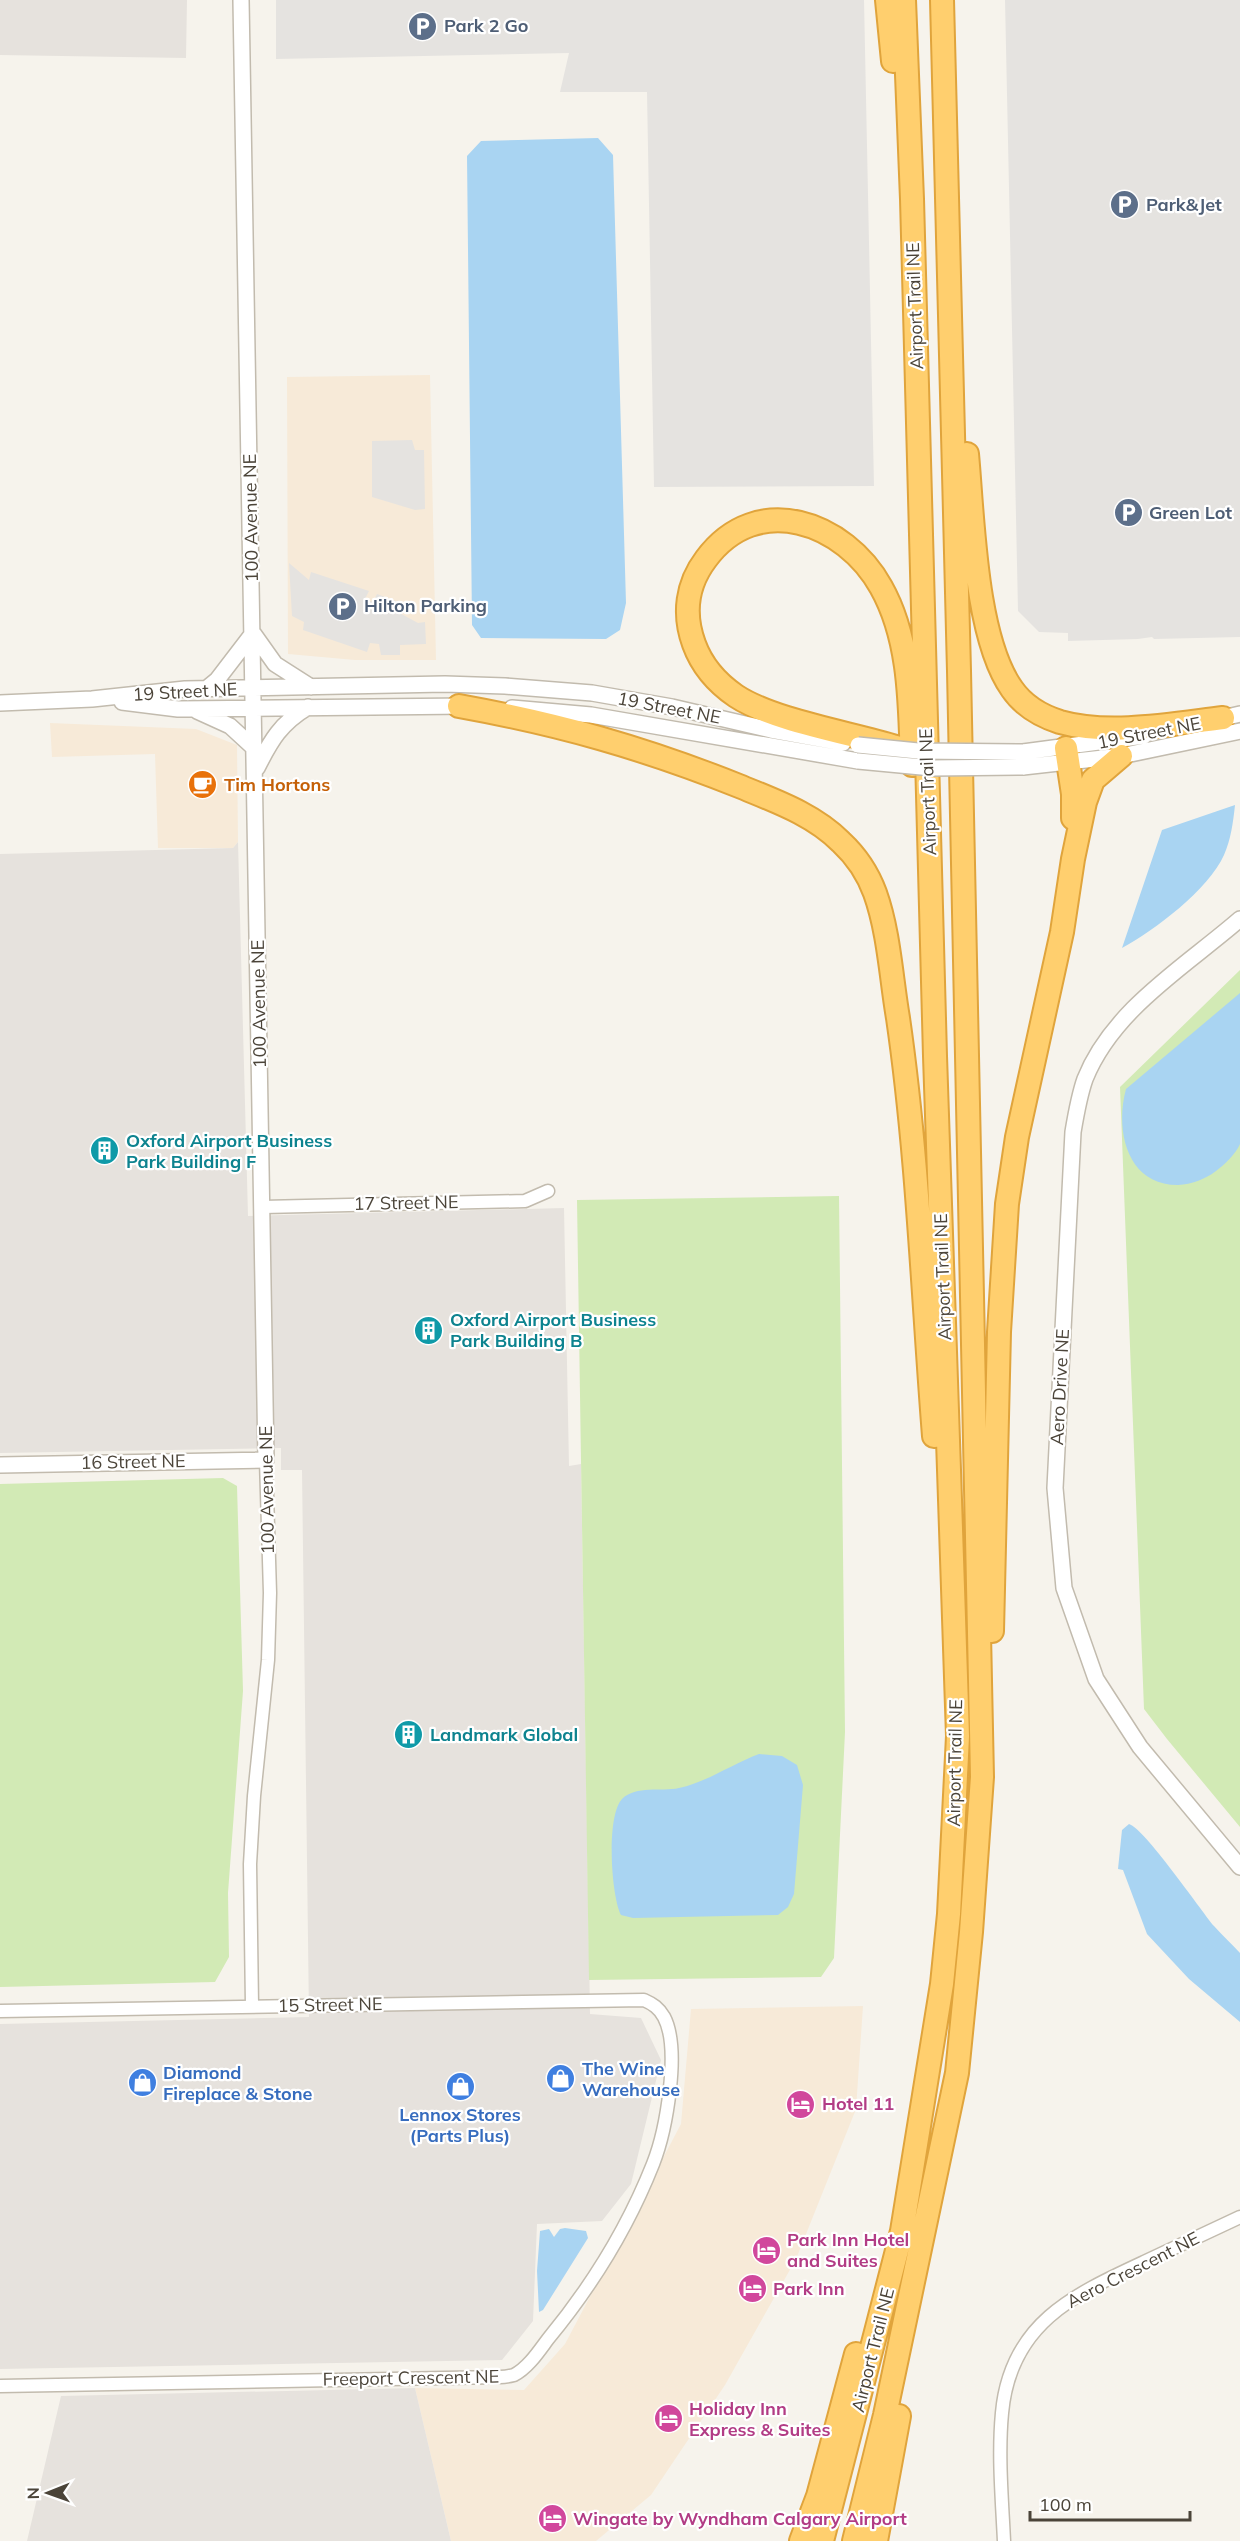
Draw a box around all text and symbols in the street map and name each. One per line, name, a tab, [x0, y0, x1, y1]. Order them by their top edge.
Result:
parking icon: Park 2 Go	[407, 10, 439, 42]
place label: Park 2 Go	[444, 14, 528, 37]
parking icon: Park&Jet	[1109, 189, 1141, 221]
place label: Park&Jet	[1146, 193, 1222, 216]
street label: Airport Trail NE	[901, 242, 928, 370]
street label: 100 Avenue NE	[238, 454, 263, 582]
parking icon: Green Lot	[1112, 497, 1144, 529]
place label: Green Lot	[1149, 501, 1232, 524]
parking icon: Hilton Parking	[327, 590, 359, 622]
place label: Hilton Parking	[364, 594, 487, 617]
street label: 19 Street NE	[132, 677, 238, 706]
street label: 19 Street NE	[615, 686, 723, 729]
street label: 19 Street NE	[1095, 711, 1203, 754]
street label: Airport Trail NE	[914, 728, 941, 856]
cafe icon: Tim Hortons	[187, 769, 219, 801]
place label: Tim Hortons	[224, 773, 330, 796]
street label: 100 Avenue NE	[246, 940, 271, 1068]
place label: Oxford Airport Business Park Building F	[126, 1129, 332, 1173]
building icon: Oxford Airport Business Park Building F	[89, 1135, 121, 1167]
street label: 17 Street NE	[353, 1190, 459, 1215]
street label: Airport Trail NE	[929, 1213, 956, 1341]
place label: Oxford Airport Business Park Building B	[450, 1308, 656, 1352]
building icon: Oxford Airport Business Park Building B	[413, 1314, 445, 1346]
street label: Aero Drive NE	[1045, 1328, 1074, 1446]
street label: 100 Avenue NE	[254, 1426, 279, 1554]
street label: 16 Street NE	[80, 1449, 186, 1474]
street label: Airport Trail NE	[942, 1699, 967, 1827]
building icon: Landmark Global	[393, 1719, 425, 1751]
place label: Landmark Global	[430, 1723, 578, 1746]
street label: 15 Street NE	[277, 1992, 383, 2017]
place label: The Wine Warehouse	[582, 2057, 680, 2101]
place label: Diamond Fireplace & Stone	[163, 2061, 313, 2105]
shop icon: The Wine Warehouse	[545, 2063, 577, 2095]
shop icon: Diamond Fireplace & Stone	[126, 2067, 158, 2099]
shop icon: Lennox Stores (Parts Plus)	[444, 2070, 476, 2102]
hotel icon: Hotel 11	[785, 2088, 817, 2120]
place label: Hotel 11	[822, 2092, 894, 2115]
place label: Lennox Stores (Parts Plus)	[399, 2103, 521, 2147]
street label: Aero Crescent NE	[1063, 2226, 1203, 2313]
place label: Park Inn Hotel and Suites	[787, 2228, 909, 2272]
hotel icon: Park Inn Hotel and Suites	[750, 2234, 782, 2266]
hotel icon: Park Inn	[736, 2273, 768, 2305]
place label: Park Inn	[773, 2277, 845, 2300]
street label: Airport Trail NE	[846, 2285, 899, 2414]
street label: Freeport Crescent NE	[323, 2364, 499, 2391]
place label: Holiday Inn Express & Suites	[689, 2397, 830, 2441]
hotel icon: Holiday Inn Express & Suites	[652, 2403, 684, 2435]
north arrow	[18, 2463, 78, 2523]
scale bar	[1030, 2484, 1190, 2522]
text: N	[23, 2487, 43, 2499]
text: 100 m	[1039, 2493, 1092, 2516]
hotel icon: Wingate by Wyndham Calgary Airport	[536, 2503, 568, 2535]
place label: Wingate by Wyndham Calgary Airport	[573, 2507, 907, 2530]

